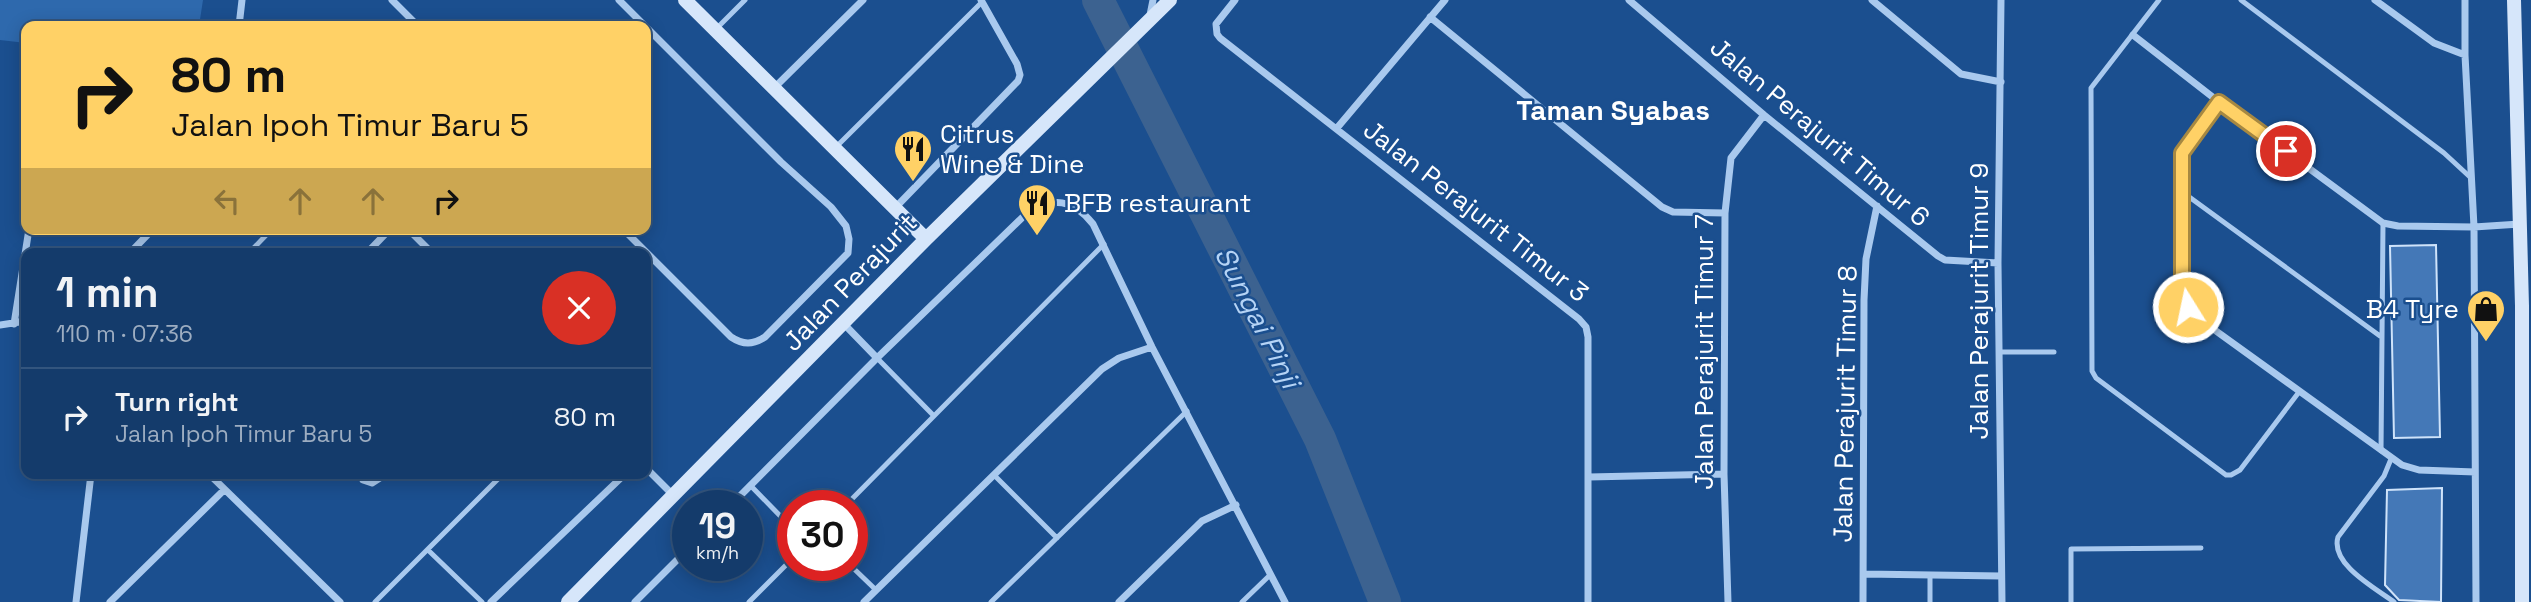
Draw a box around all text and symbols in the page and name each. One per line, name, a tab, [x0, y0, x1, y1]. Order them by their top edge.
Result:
street label: Jalan Perajurit Timur 6	[1703, 30, 1937, 234]
text: 80 m	[171, 44, 286, 106]
icon: right	[56, 49, 147, 140]
district label: Taman Syabas	[1516, 92, 1710, 128]
text: Jalan Ipoh Timur Baru 5	[171, 105, 529, 145]
street label: Jalan Perajurit Timur 3	[1356, 112, 1596, 310]
place label: Citrus Wine & Dine	[940, 117, 1084, 181]
pin	[2256, 121, 2316, 181]
restaurant icon: Citrus Wine & Dine	[892, 128, 934, 183]
icon: arrive	[2267, 132, 2305, 170]
street label: Jalan Perajurit Timur 9	[1962, 163, 1996, 439]
icon: left	[208, 182, 246, 220]
icon: ahead	[281, 182, 319, 220]
icon: ahead	[354, 182, 392, 220]
icon: right	[427, 182, 465, 220]
restaurant icon: BFB restaurant	[1016, 182, 1058, 237]
place label: BFB restaurant	[1064, 186, 1252, 220]
street label: Jalan Perajurit	[776, 206, 924, 358]
street label: Jalan Perajurit Timur 7	[1687, 214, 1721, 490]
water label: Sungai Pinji	[1207, 240, 1310, 397]
street label: Jalan Perajurit Timur 8	[1826, 265, 1864, 543]
text: 1 min	[56, 266, 159, 319]
position arrow	[2151, 270, 2225, 344]
button: close	[542, 271, 616, 345]
shop icon: B4 Tyre	[2465, 288, 2507, 343]
place label: B4 Tyre	[2366, 292, 2459, 326]
text: 110 m · 07:36	[56, 319, 193, 349]
text: Turn right	[115, 385, 239, 419]
icon: right	[56, 398, 94, 436]
text: 80 m	[554, 400, 616, 434]
text: Jalan Ipoh Timur Baru 5	[115, 419, 372, 449]
speed limit sign: 30	[777, 490, 868, 581]
text: 19	[699, 504, 736, 548]
text: km/h	[696, 541, 739, 564]

